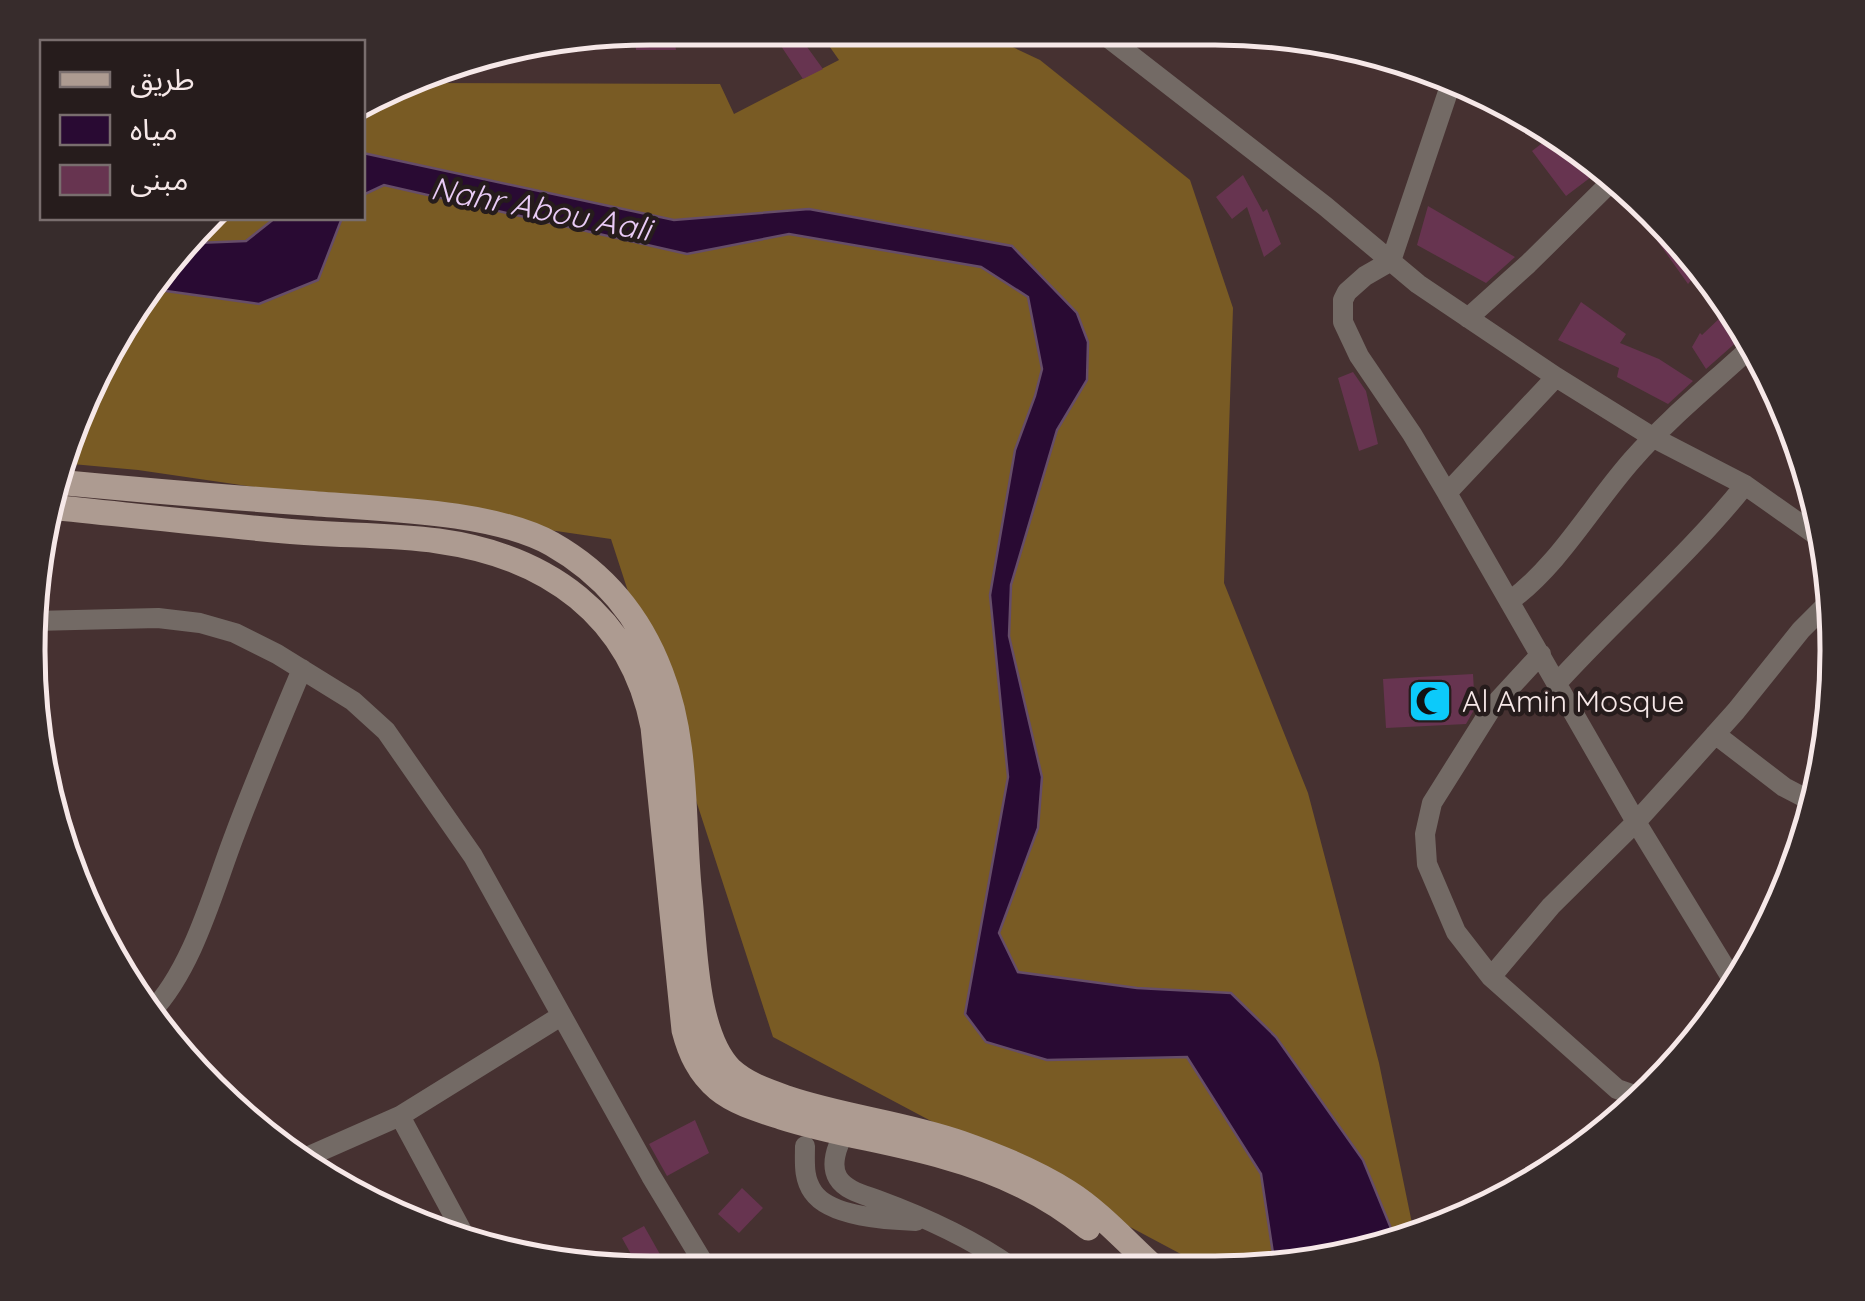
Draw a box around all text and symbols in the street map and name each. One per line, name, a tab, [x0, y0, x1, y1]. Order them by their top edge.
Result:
legend	[40, 40, 365, 220]
text: طريق	[130, 60, 195, 98]
text: مياه	[130, 110, 178, 148]
text: مبنى	[130, 160, 188, 198]
water label: Nahr Abou Aali	[428, 167, 657, 250]
mosque icon: Al Amin Mosque	[1407, 678, 1453, 724]
place label: Al Amin Mosque	[1462, 682, 1684, 720]

